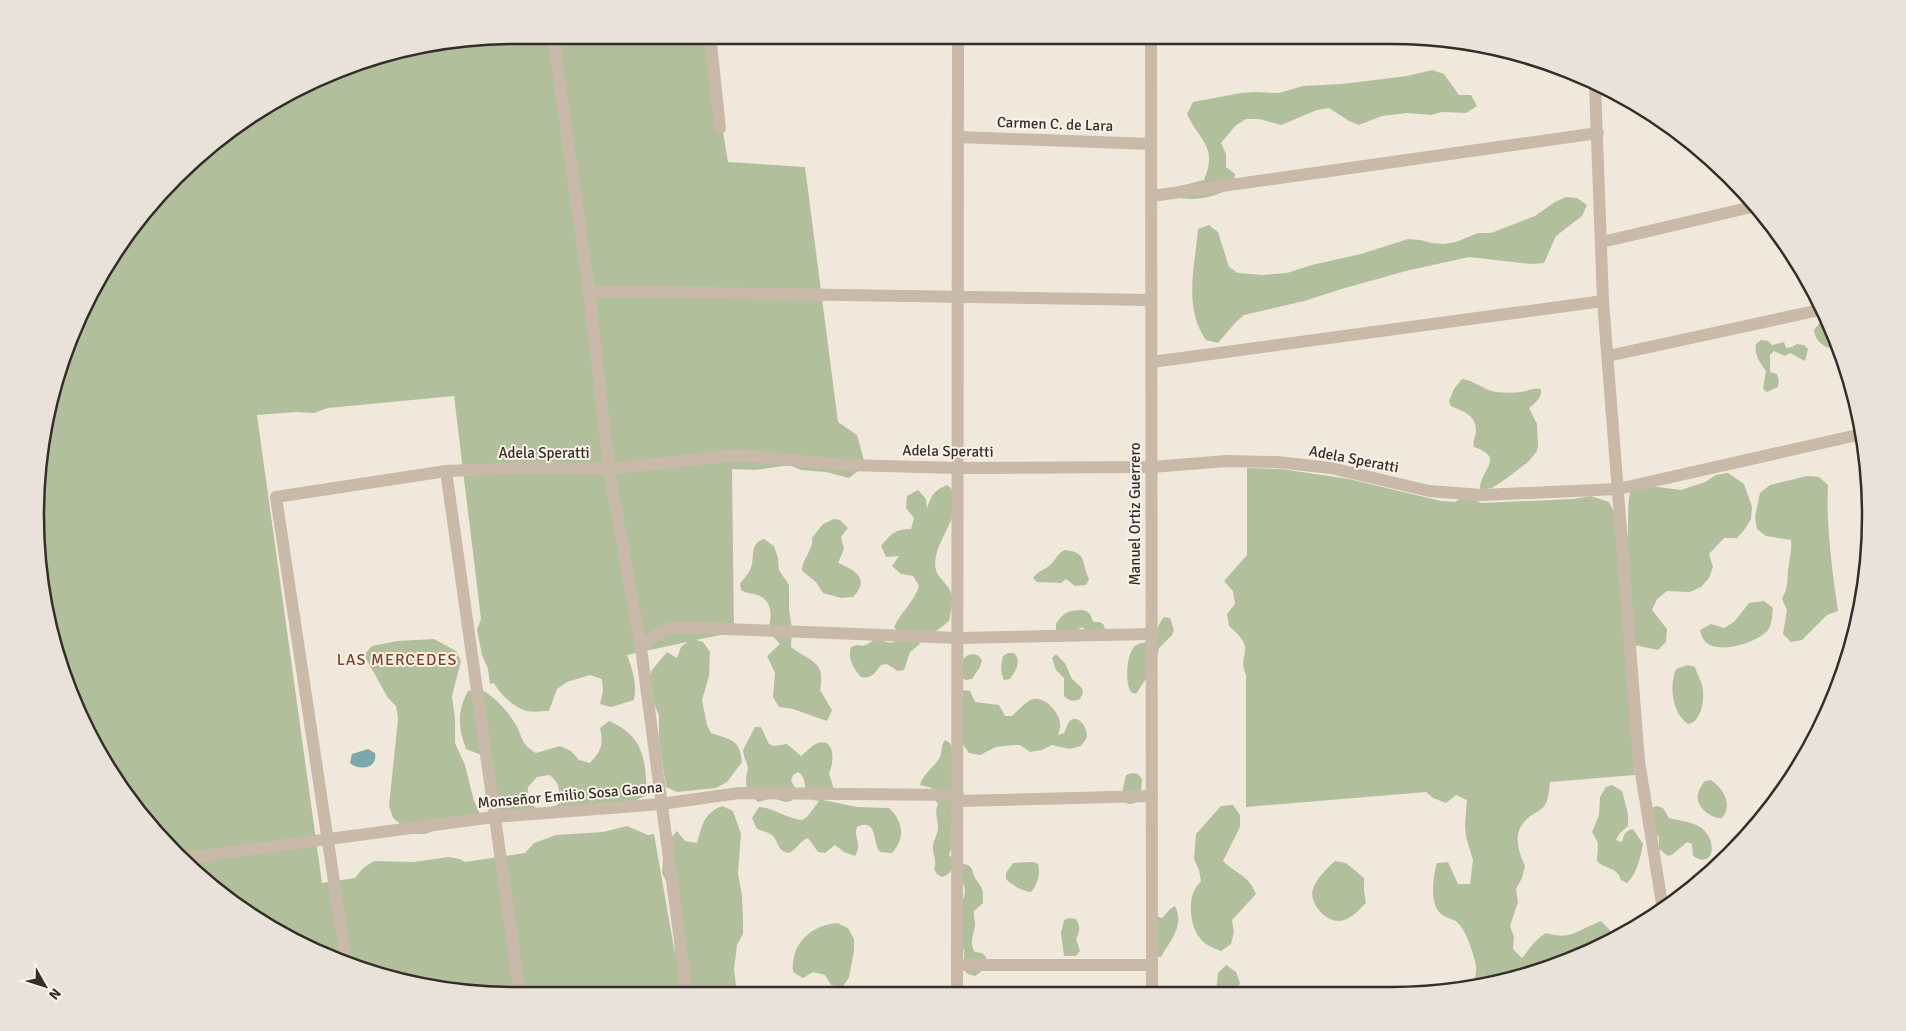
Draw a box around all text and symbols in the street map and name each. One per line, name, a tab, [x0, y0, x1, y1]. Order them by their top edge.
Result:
street label: Carmen C. de Lara	[997, 113, 1113, 135]
street label: Adela Speratti	[902, 441, 994, 461]
street label: Adela Speratti	[1308, 441, 1400, 477]
street label: Manuel Ortiz Guerrero	[1126, 442, 1144, 586]
street label: Adela Speratti	[498, 444, 590, 462]
district label: LAS MERCEDES	[337, 650, 457, 670]
street label: Monseñor Emilio Sosa Gaona	[477, 778, 663, 812]
north arrow	[20, 961, 70, 1011]
text: N	[45, 985, 64, 1003]

